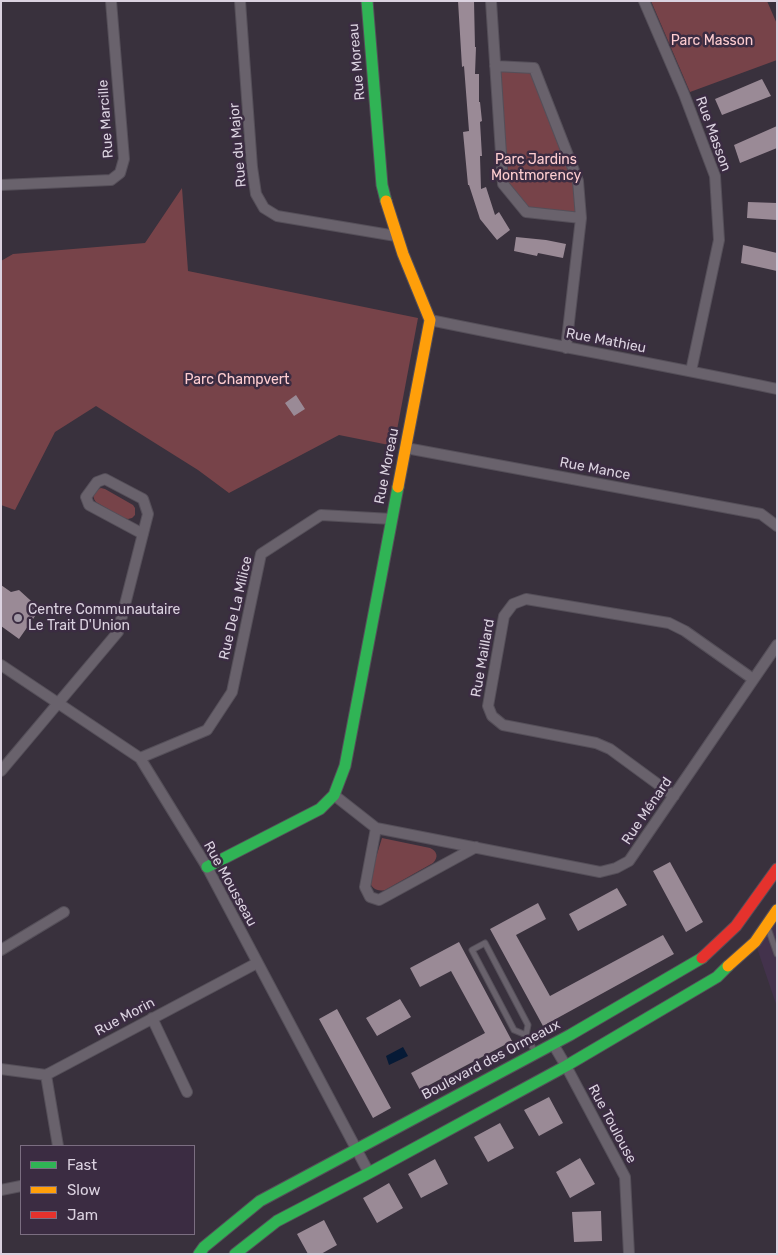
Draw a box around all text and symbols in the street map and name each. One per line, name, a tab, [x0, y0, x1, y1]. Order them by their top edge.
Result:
street label: Rue Moreau	[345, 23, 369, 101]
park label: Parc Masson	[671, 33, 753, 49]
street label: Rue Marcille	[95, 79, 117, 159]
street label: Rue Masson	[692, 94, 734, 174]
street label: Rue du Major	[226, 102, 250, 188]
park label: Parc Jardins Montmorency	[491, 152, 581, 184]
street label: Rue Mathieu	[564, 325, 648, 357]
park label: Parc Champvert	[184, 372, 290, 388]
street label: Rue Moreau	[371, 427, 403, 505]
street label: Rue Mance	[558, 454, 632, 484]
street label: Rue De La Milice	[216, 555, 256, 661]
place label: Centre Communautaire Le Trait D'Union	[28, 602, 180, 634]
marker: Centre Communautaire Le Trait D'Union	[12, 612, 24, 624]
street label: Rue Maillard	[468, 618, 498, 698]
street label: Rue Ménard	[618, 774, 676, 848]
street label: Rue Mousseau	[200, 839, 260, 929]
street label: Rue Morin	[92, 994, 158, 1040]
street label: Boulevard des Ormeaux	[419, 1016, 563, 1104]
street label: Rue Toulouse	[584, 1082, 640, 1166]
legend	[20, 1145, 195, 1235]
text: Fast	[67, 1156, 97, 1174]
text: Slow	[67, 1181, 100, 1199]
text: Jam	[67, 1206, 98, 1224]

